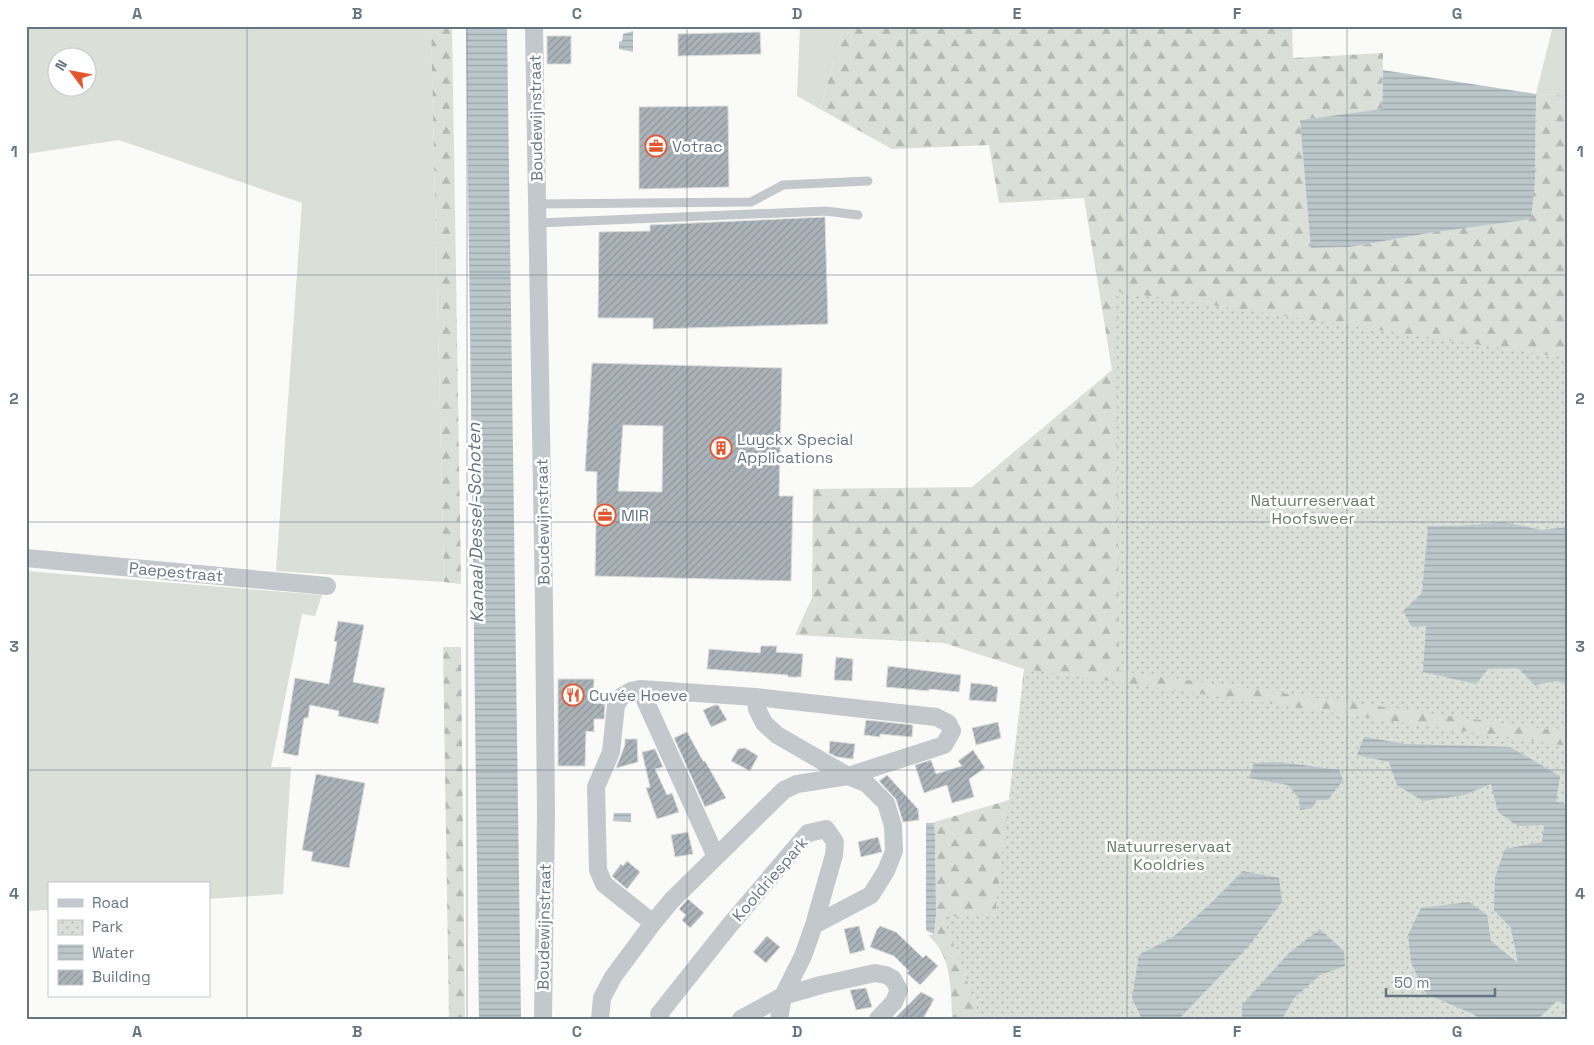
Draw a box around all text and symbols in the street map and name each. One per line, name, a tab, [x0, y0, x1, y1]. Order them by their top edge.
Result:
text: A	[132, 3, 142, 24]
text: B	[352, 3, 362, 24]
text: C	[572, 3, 582, 24]
text: D	[792, 3, 802, 24]
text: E	[1013, 3, 1022, 24]
text: F	[1233, 3, 1242, 24]
text: G	[1452, 3, 1462, 24]
north arrow	[48, 48, 98, 98]
street label: Boudewijnstraat	[524, 54, 548, 182]
text: N	[51, 56, 71, 74]
office icon: Votrac	[644, 134, 668, 158]
place label: Votrac	[672, 136, 723, 157]
text: 1	[10, 141, 18, 162]
text: 1	[1576, 141, 1584, 162]
text: 2	[9, 388, 19, 409]
text: 2	[1575, 388, 1585, 409]
water label: Kanaal Dessel-Schoten	[462, 422, 488, 623]
place label: Luyckx Special Applications	[737, 429, 853, 468]
building icon: Luyckx Special Applications	[709, 436, 733, 460]
street label: Boudewijnstraat	[531, 458, 555, 586]
park label: Natuurreservaat Hoofsweer	[1250, 490, 1376, 529]
office icon: MIR	[593, 503, 617, 527]
place label: MIR	[621, 505, 649, 526]
street label: Paepestraat	[128, 557, 224, 587]
text: 3	[9, 636, 19, 657]
text: 3	[1575, 636, 1585, 657]
restaurant icon: Cuvée Hoeve	[561, 683, 585, 707]
place label: Cuvée Hoeve	[589, 685, 688, 706]
street label: Kooldriespark	[727, 832, 813, 926]
park label: Natuurreservaat Kooldries	[1106, 836, 1232, 875]
street label: Boudewijnstraat	[532, 863, 556, 991]
legend	[48, 882, 210, 998]
text: 4	[9, 883, 19, 904]
text: 4	[1575, 883, 1585, 904]
text: Road	[92, 893, 129, 912]
text: Park	[92, 917, 123, 936]
text: Water	[92, 943, 135, 962]
scale bar	[1386, 965, 1495, 997]
text: Building	[92, 967, 151, 986]
text: 50 m	[1394, 973, 1429, 992]
text: A	[132, 1021, 142, 1042]
text: B	[352, 1021, 362, 1042]
text: C	[572, 1021, 582, 1042]
text: D	[792, 1021, 802, 1042]
text: E	[1013, 1021, 1022, 1042]
text: F	[1233, 1021, 1242, 1042]
text: G	[1452, 1021, 1462, 1042]

